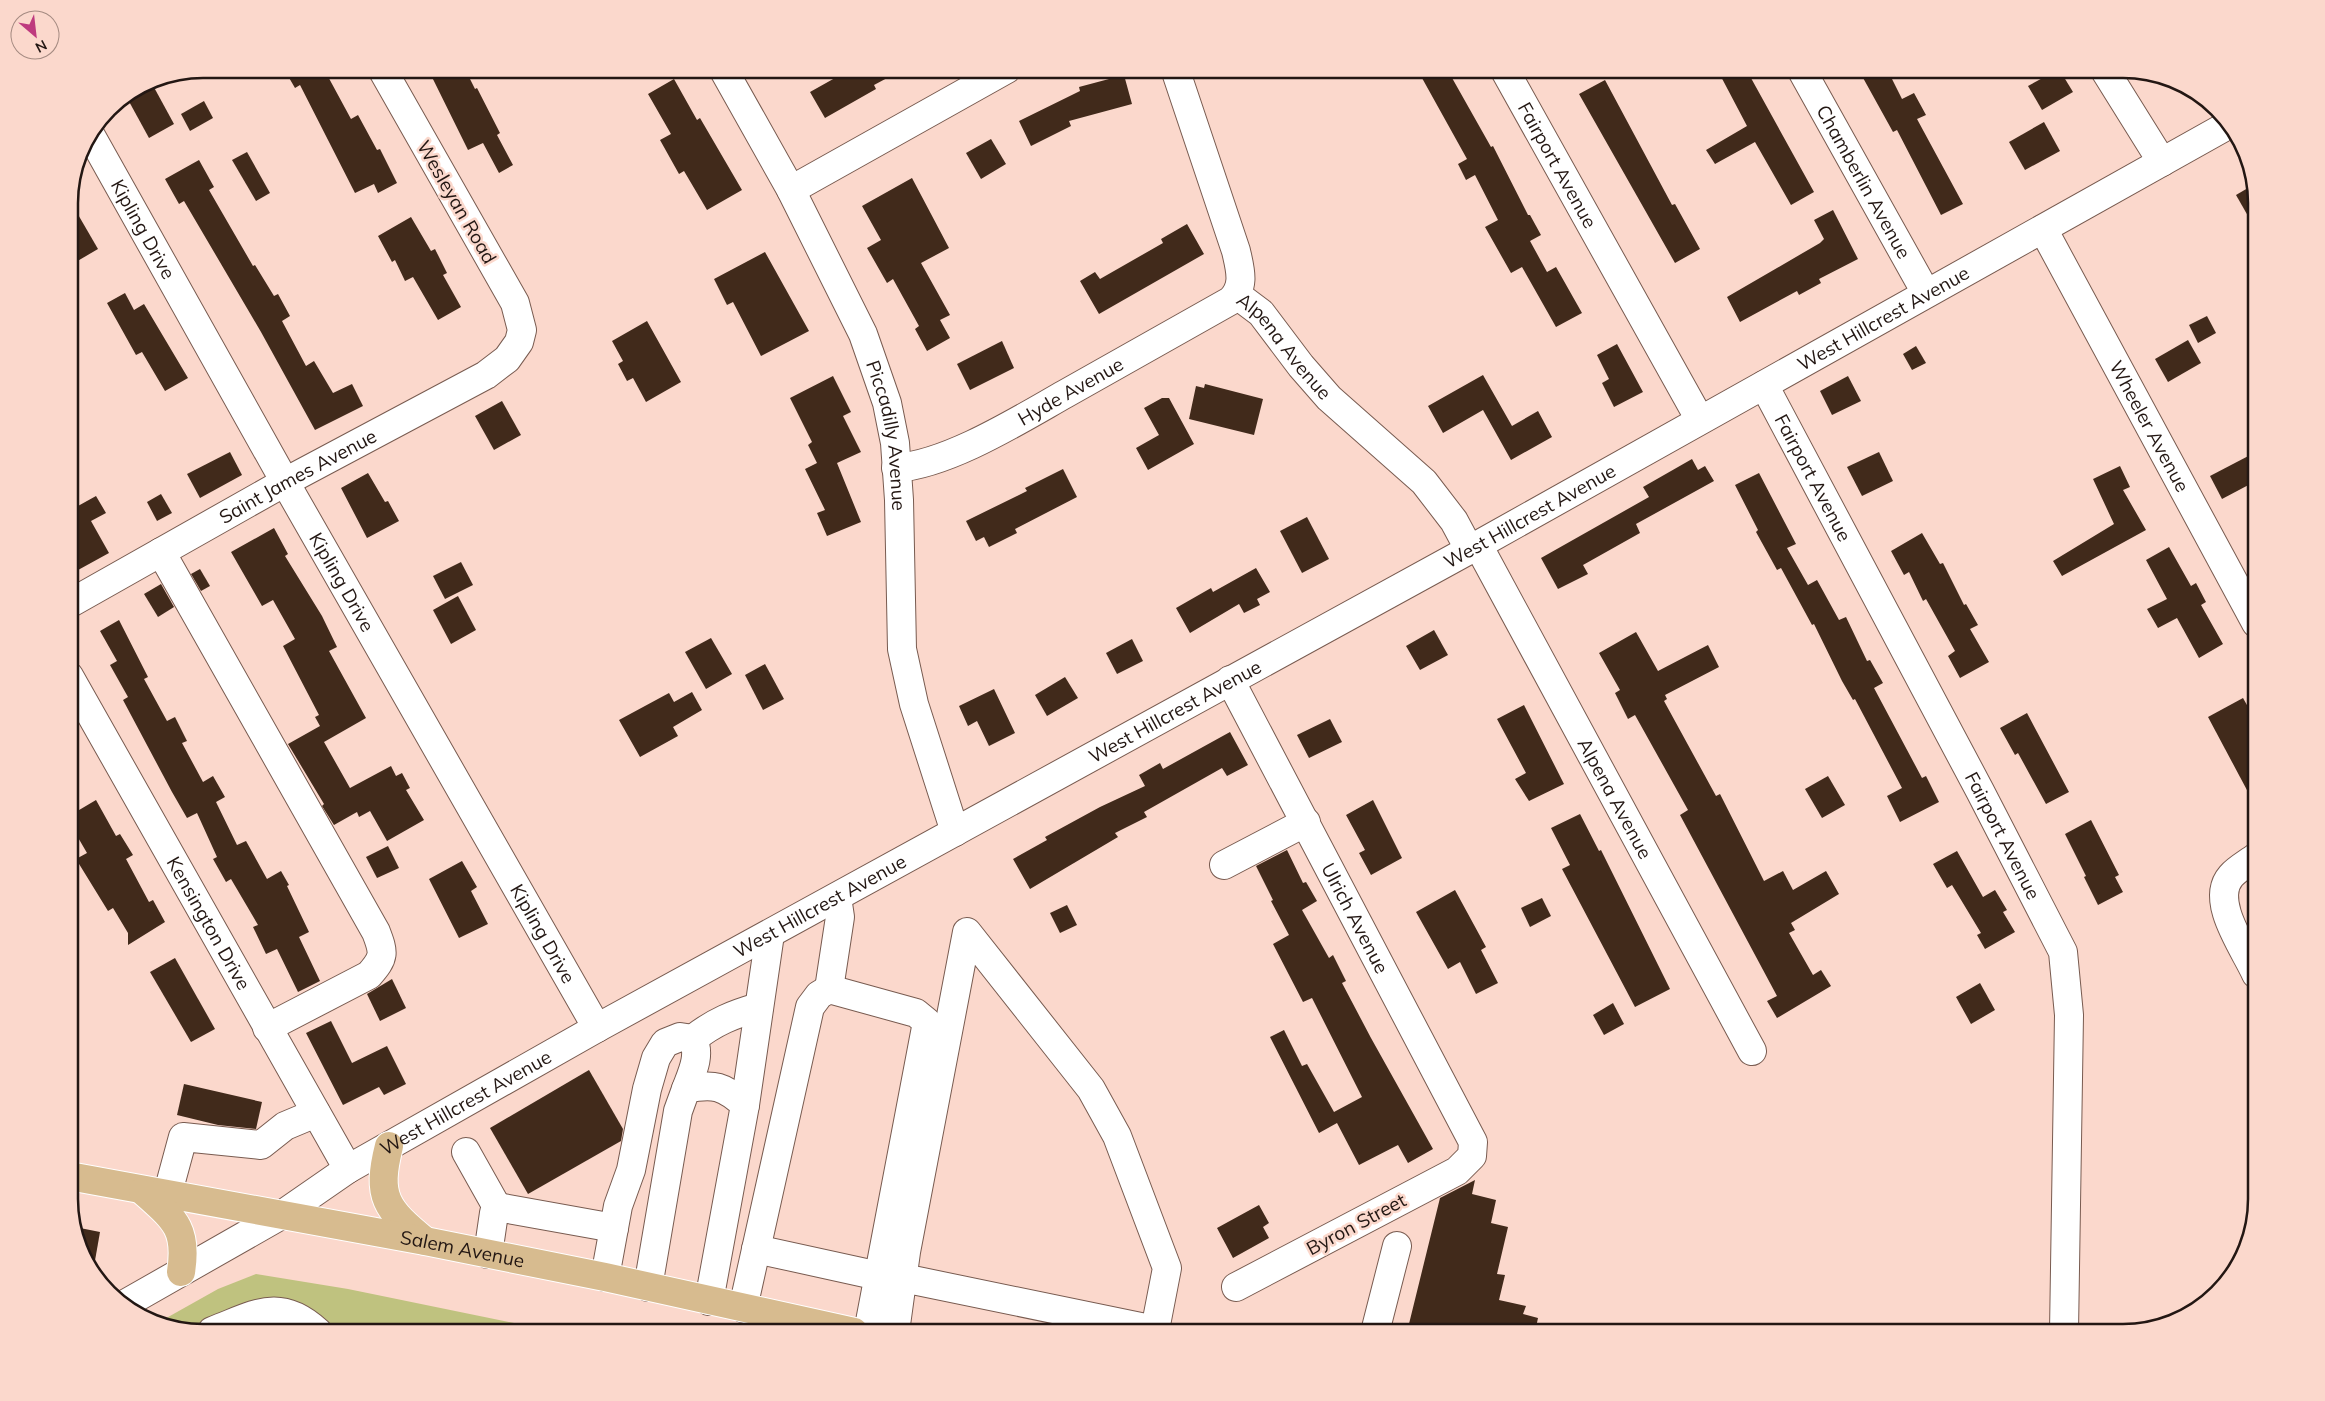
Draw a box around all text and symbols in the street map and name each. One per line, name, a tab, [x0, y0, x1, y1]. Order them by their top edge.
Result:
north arrow	[10, 10, 60, 60]
text: N	[32, 36, 50, 57]
street label: Fairport Avenue	[1513, 98, 1602, 232]
street label: Chamberlin Avenue	[1811, 101, 1916, 263]
street label: Wesleyan Road	[412, 136, 502, 268]
street label: Kipling Drive	[106, 175, 181, 283]
street label: West Hillcrest Avenue	[1793, 260, 1973, 376]
street label: Alpena Avenue	[1232, 287, 1337, 404]
street label: Hyde Avenue	[1014, 352, 1127, 431]
street label: Wheeler Avenue	[2104, 356, 2195, 496]
street label: Piccadilly Avenue	[861, 357, 911, 511]
street label: Fairport Avenue	[1770, 410, 1857, 545]
street label: Saint James Avenue	[215, 424, 381, 529]
street label: West Hillcrest Avenue	[1439, 458, 1620, 573]
street label: Kipling Drive	[304, 528, 380, 636]
street label: West Hillcrest Avenue	[1084, 654, 1265, 768]
street label: Alpena Avenue	[1573, 734, 1658, 863]
street label: Fairport Avenue	[1960, 768, 2046, 904]
street label: West Hillcrest Avenue	[729, 849, 910, 963]
street label: Kensington Drive	[162, 852, 256, 994]
street label: Ulrich Avenue	[1316, 859, 1394, 977]
street label: Kipling Drive	[505, 880, 581, 988]
street label: West Hillcrest Avenue	[376, 1044, 556, 1160]
street label: Byron Street	[1302, 1188, 1410, 1260]
street label: Salem Avenue	[398, 1225, 527, 1273]

